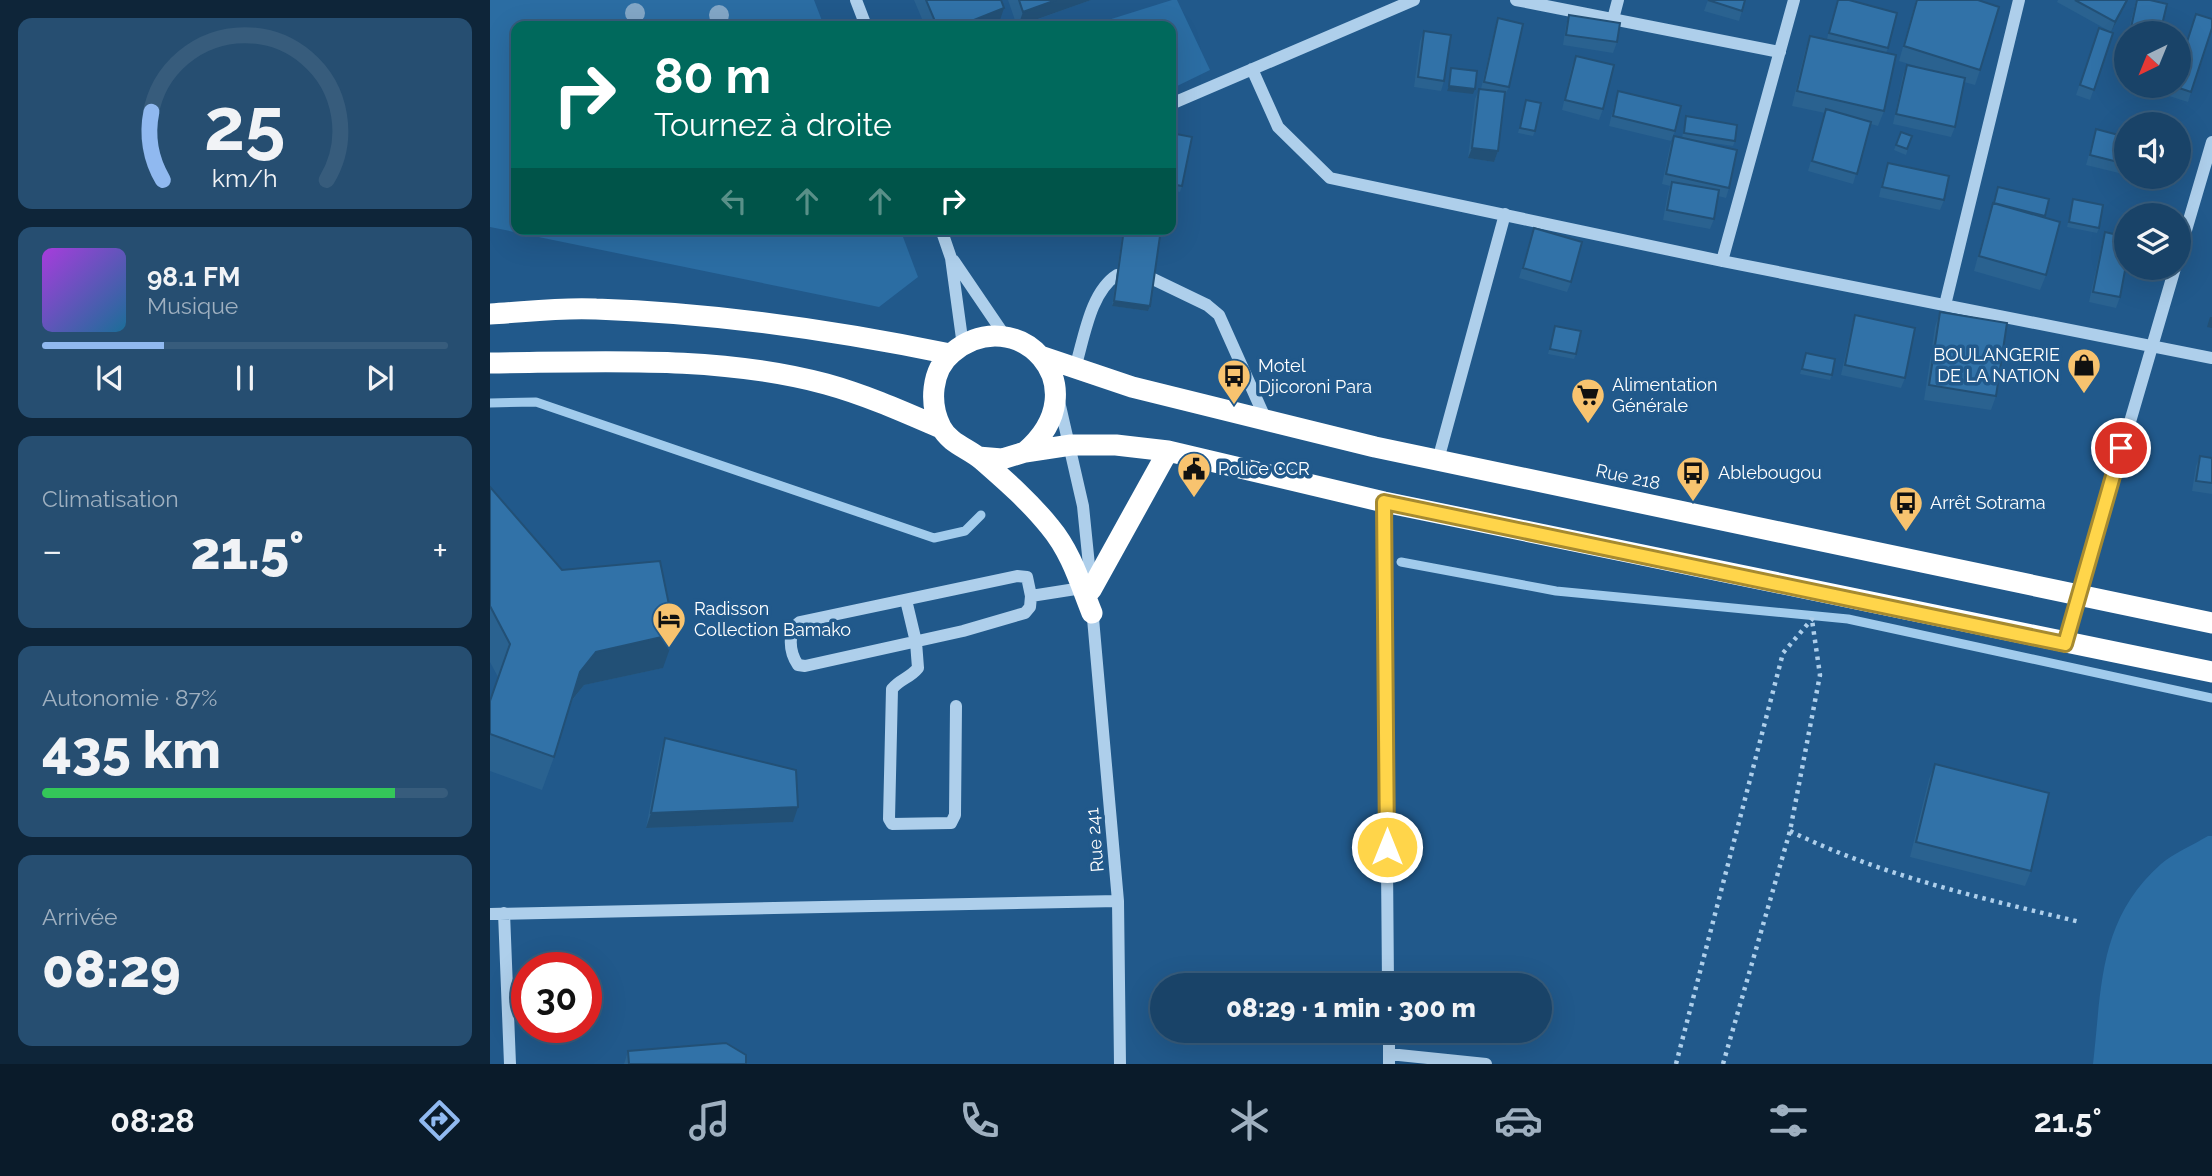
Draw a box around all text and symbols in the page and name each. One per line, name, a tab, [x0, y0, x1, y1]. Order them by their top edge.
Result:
north arrow	[2114, 21, 2191, 98]
map controls	[2114, 21, 2191, 280]
text: 80 m	[654, 47, 771, 104]
icon: right	[539, 49, 630, 140]
text: 25	[204, 82, 286, 167]
text: Tournez à droite	[654, 106, 892, 143]
button: sound	[2114, 112, 2191, 189]
text: km/h	[212, 162, 278, 192]
icon: left	[715, 182, 753, 220]
icon: ahead	[788, 182, 826, 220]
icon: ahead	[861, 182, 899, 220]
icon: right	[934, 182, 972, 220]
button: layers	[2114, 203, 2191, 280]
text: 98.1 FM	[147, 262, 240, 292]
text: Musique	[147, 292, 238, 319]
place label: BOULANGERIE DE LA NATION	[1933, 344, 2060, 386]
shop icon: BOULANGERIE DE LA NATION	[2065, 346, 2103, 395]
place label: Motel Djicoroni Para	[1258, 355, 1372, 397]
bus stop icon: Motel Djicoroni Para	[1215, 357, 1253, 406]
icon: previous	[91, 359, 129, 397]
icon: pause	[226, 359, 264, 397]
icon: next	[361, 359, 399, 397]
place label: Alimentation Générale	[1612, 374, 1717, 416]
supermarket icon: Alimentation Générale	[1569, 376, 1607, 425]
pin	[2091, 418, 2151, 478]
icon: arrive	[2102, 429, 2140, 467]
public building icon: Police CCR	[1175, 450, 1213, 499]
bus stop icon: Ablebougou	[1674, 454, 1712, 503]
place label: Police CCR	[1218, 458, 1310, 479]
street label: Rue 218	[1594, 459, 1662, 494]
place label: Ablebougou	[1718, 462, 1822, 483]
bus stop icon: Arrêt Sotrama	[1887, 484, 1925, 533]
text: Climatisation	[42, 485, 179, 512]
place label: Arrêt Sotrama	[1930, 492, 2046, 513]
text: 21.5°	[190, 520, 304, 581]
text: −	[42, 528, 62, 573]
text: +	[432, 528, 448, 573]
place label: Radisson Collection Bamako	[694, 598, 851, 640]
hotel icon: Radisson Collection Bamako	[650, 600, 688, 649]
text: Autonomie · 87%	[42, 684, 217, 711]
text: 435 km	[42, 719, 221, 780]
street label: Rue 241	[1081, 807, 1108, 873]
position arrow	[1350, 810, 1424, 884]
text: Arrivée	[42, 903, 118, 930]
text: 08:29	[42, 938, 181, 999]
speed limit sign: 30	[511, 952, 602, 1043]
text: 08:29 · 1 min · 300 m	[1226, 993, 1476, 1023]
icon: directions	[415, 1096, 464, 1145]
icon: music	[685, 1096, 734, 1145]
icon: phone	[955, 1096, 1004, 1145]
icon: climate	[1225, 1096, 1274, 1145]
icon: car	[1494, 1096, 1543, 1145]
icon: filters	[1764, 1096, 1813, 1145]
text: 08:28	[110, 1102, 195, 1139]
text: 21.5°	[2034, 1102, 2102, 1139]

